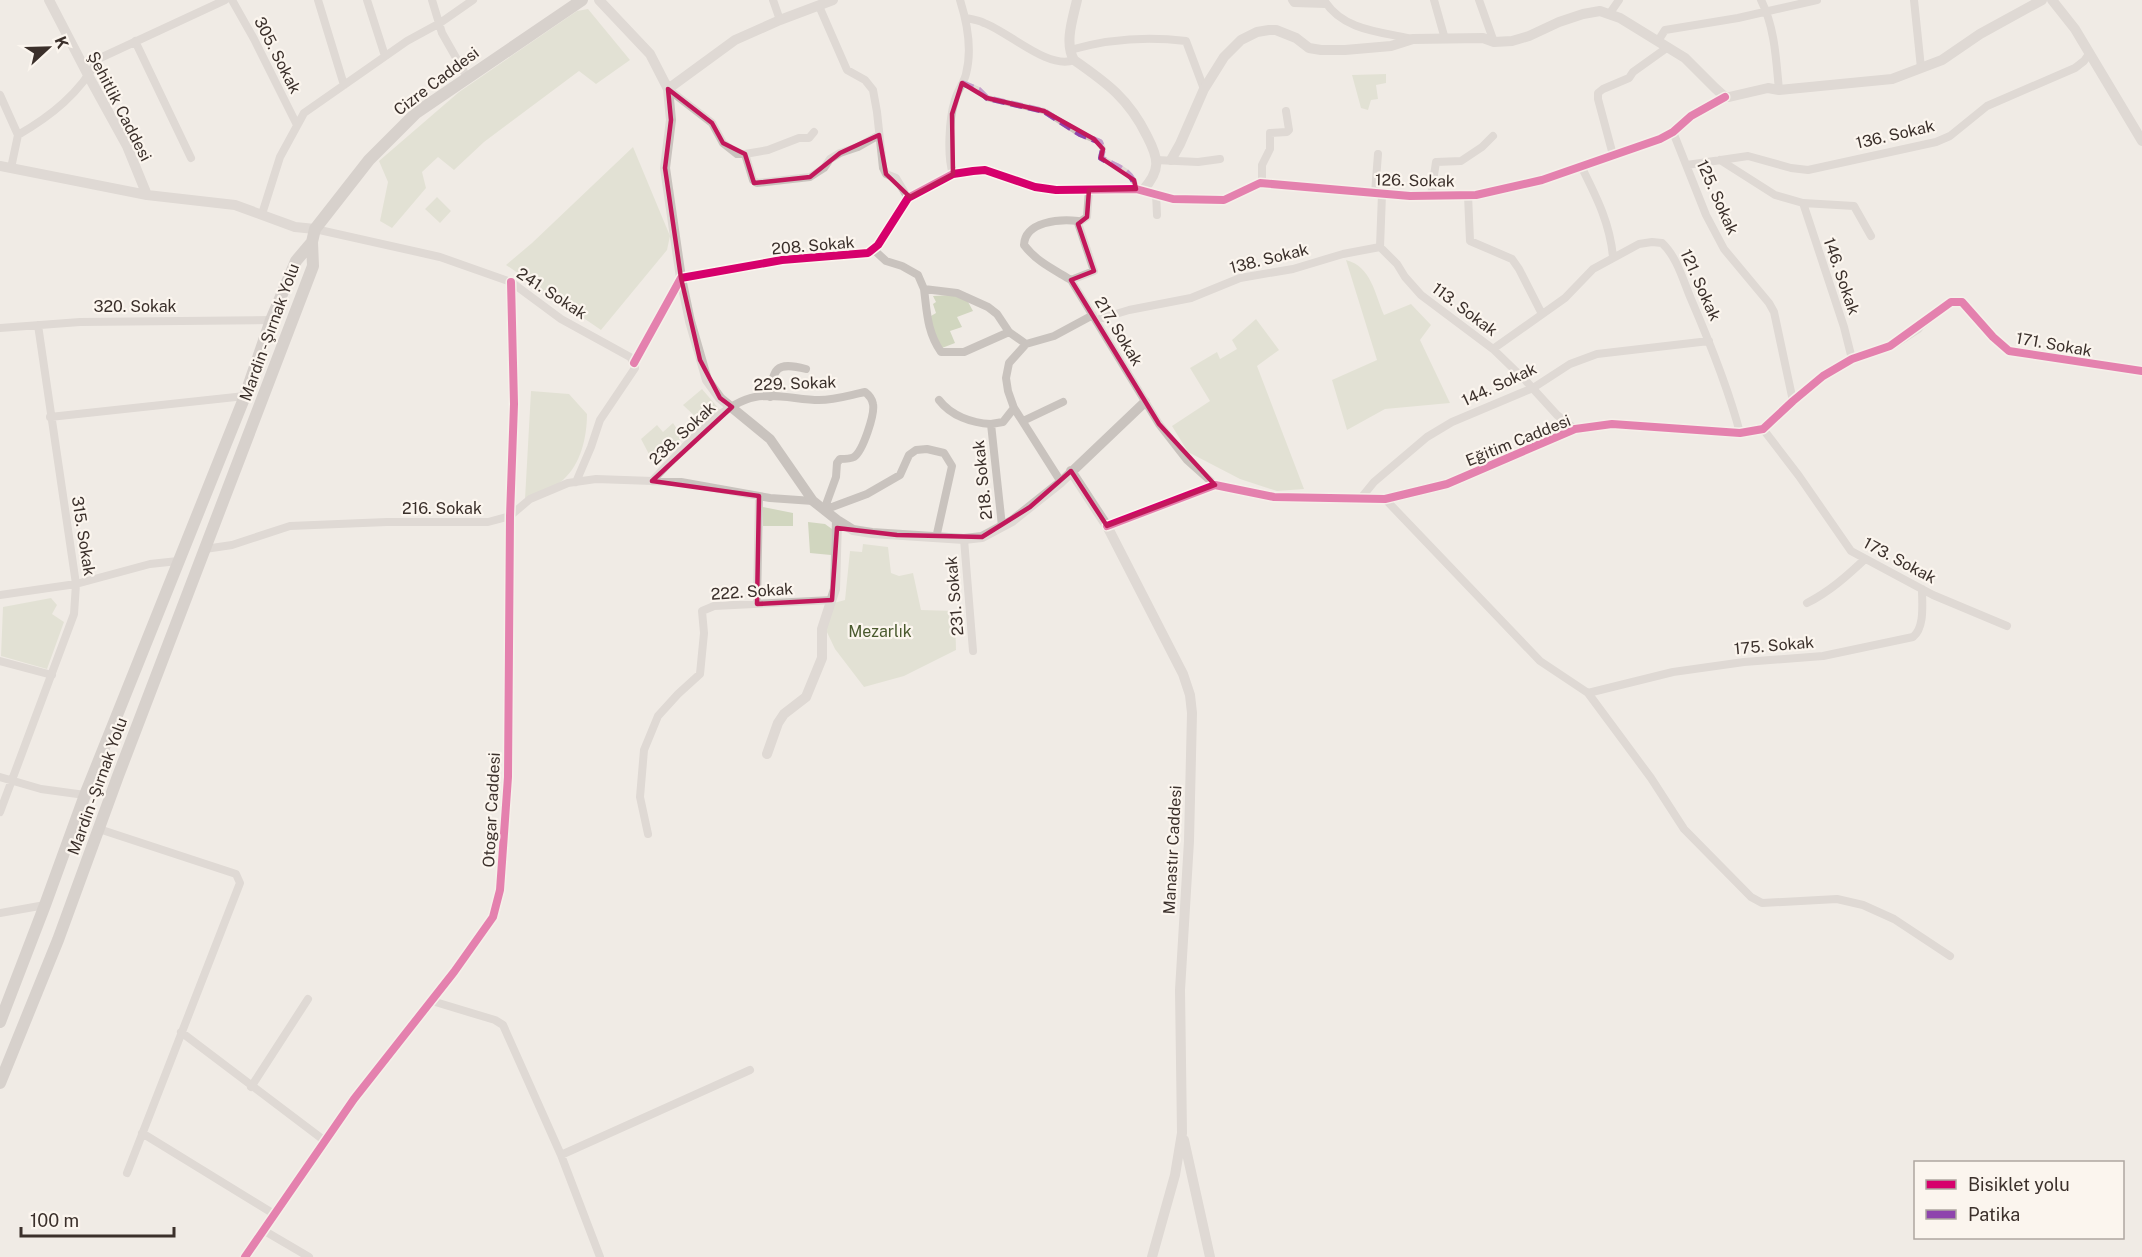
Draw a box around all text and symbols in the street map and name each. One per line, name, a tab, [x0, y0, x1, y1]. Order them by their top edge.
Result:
street label: 305. Sokak	[250, 14, 305, 97]
north arrow	[18, 18, 78, 78]
text: K	[50, 34, 73, 52]
street label: Cizre Caddesi	[390, 43, 483, 120]
street label: Şehitlik Caddesi	[84, 48, 155, 164]
street label: 136. Sokak	[1854, 116, 1936, 153]
street label: 125. Sokak	[1693, 157, 1743, 238]
street label: 126. Sokak	[1375, 170, 1455, 191]
street label: 208. Sokak	[771, 232, 855, 259]
street label: 146. Sokak	[1819, 235, 1864, 317]
street label: 138. Sokak	[1228, 240, 1311, 277]
street label: 121. Sokak	[1676, 246, 1725, 324]
street label: Mardin - Şırnak Yolu	[236, 261, 303, 404]
street label: 241. Sokak	[513, 264, 590, 323]
street label: 113. Sokak	[1428, 279, 1501, 340]
street label: 217. Sokak	[1090, 293, 1147, 369]
street label: 320. Sokak	[93, 297, 177, 316]
street label: 171. Sokak	[2014, 328, 2093, 361]
street label: 144. Sokak	[1459, 359, 1540, 410]
street label: 229. Sokak	[753, 373, 837, 394]
street label: 238. Sokak	[645, 398, 719, 469]
street label: Eğitim Caddesi	[1463, 411, 1573, 470]
street label: 218. Sokak	[969, 439, 996, 521]
street label: 315. Sokak	[68, 495, 99, 577]
street label: 216. Sokak	[402, 499, 482, 518]
street label: 173. Sokak	[1860, 533, 1939, 588]
street label: 231. Sokak	[942, 555, 967, 637]
street label: 222. Sokak	[710, 579, 794, 604]
park label: Mezarlık	[848, 622, 912, 641]
street label: 175. Sokak	[1733, 633, 1815, 658]
street label: Mardin - Şırnak Yolu	[64, 715, 131, 858]
street label: Otogar Caddesi	[479, 752, 504, 868]
street label: Manastır Caddesi	[1160, 785, 1185, 915]
legend	[1914, 1161, 2124, 1239]
text: Bisiklet yolu	[1968, 1174, 2070, 1195]
scale bar	[21, 1200, 174, 1238]
text: Patika	[1968, 1204, 2020, 1225]
text: 100 m	[30, 1210, 79, 1231]

